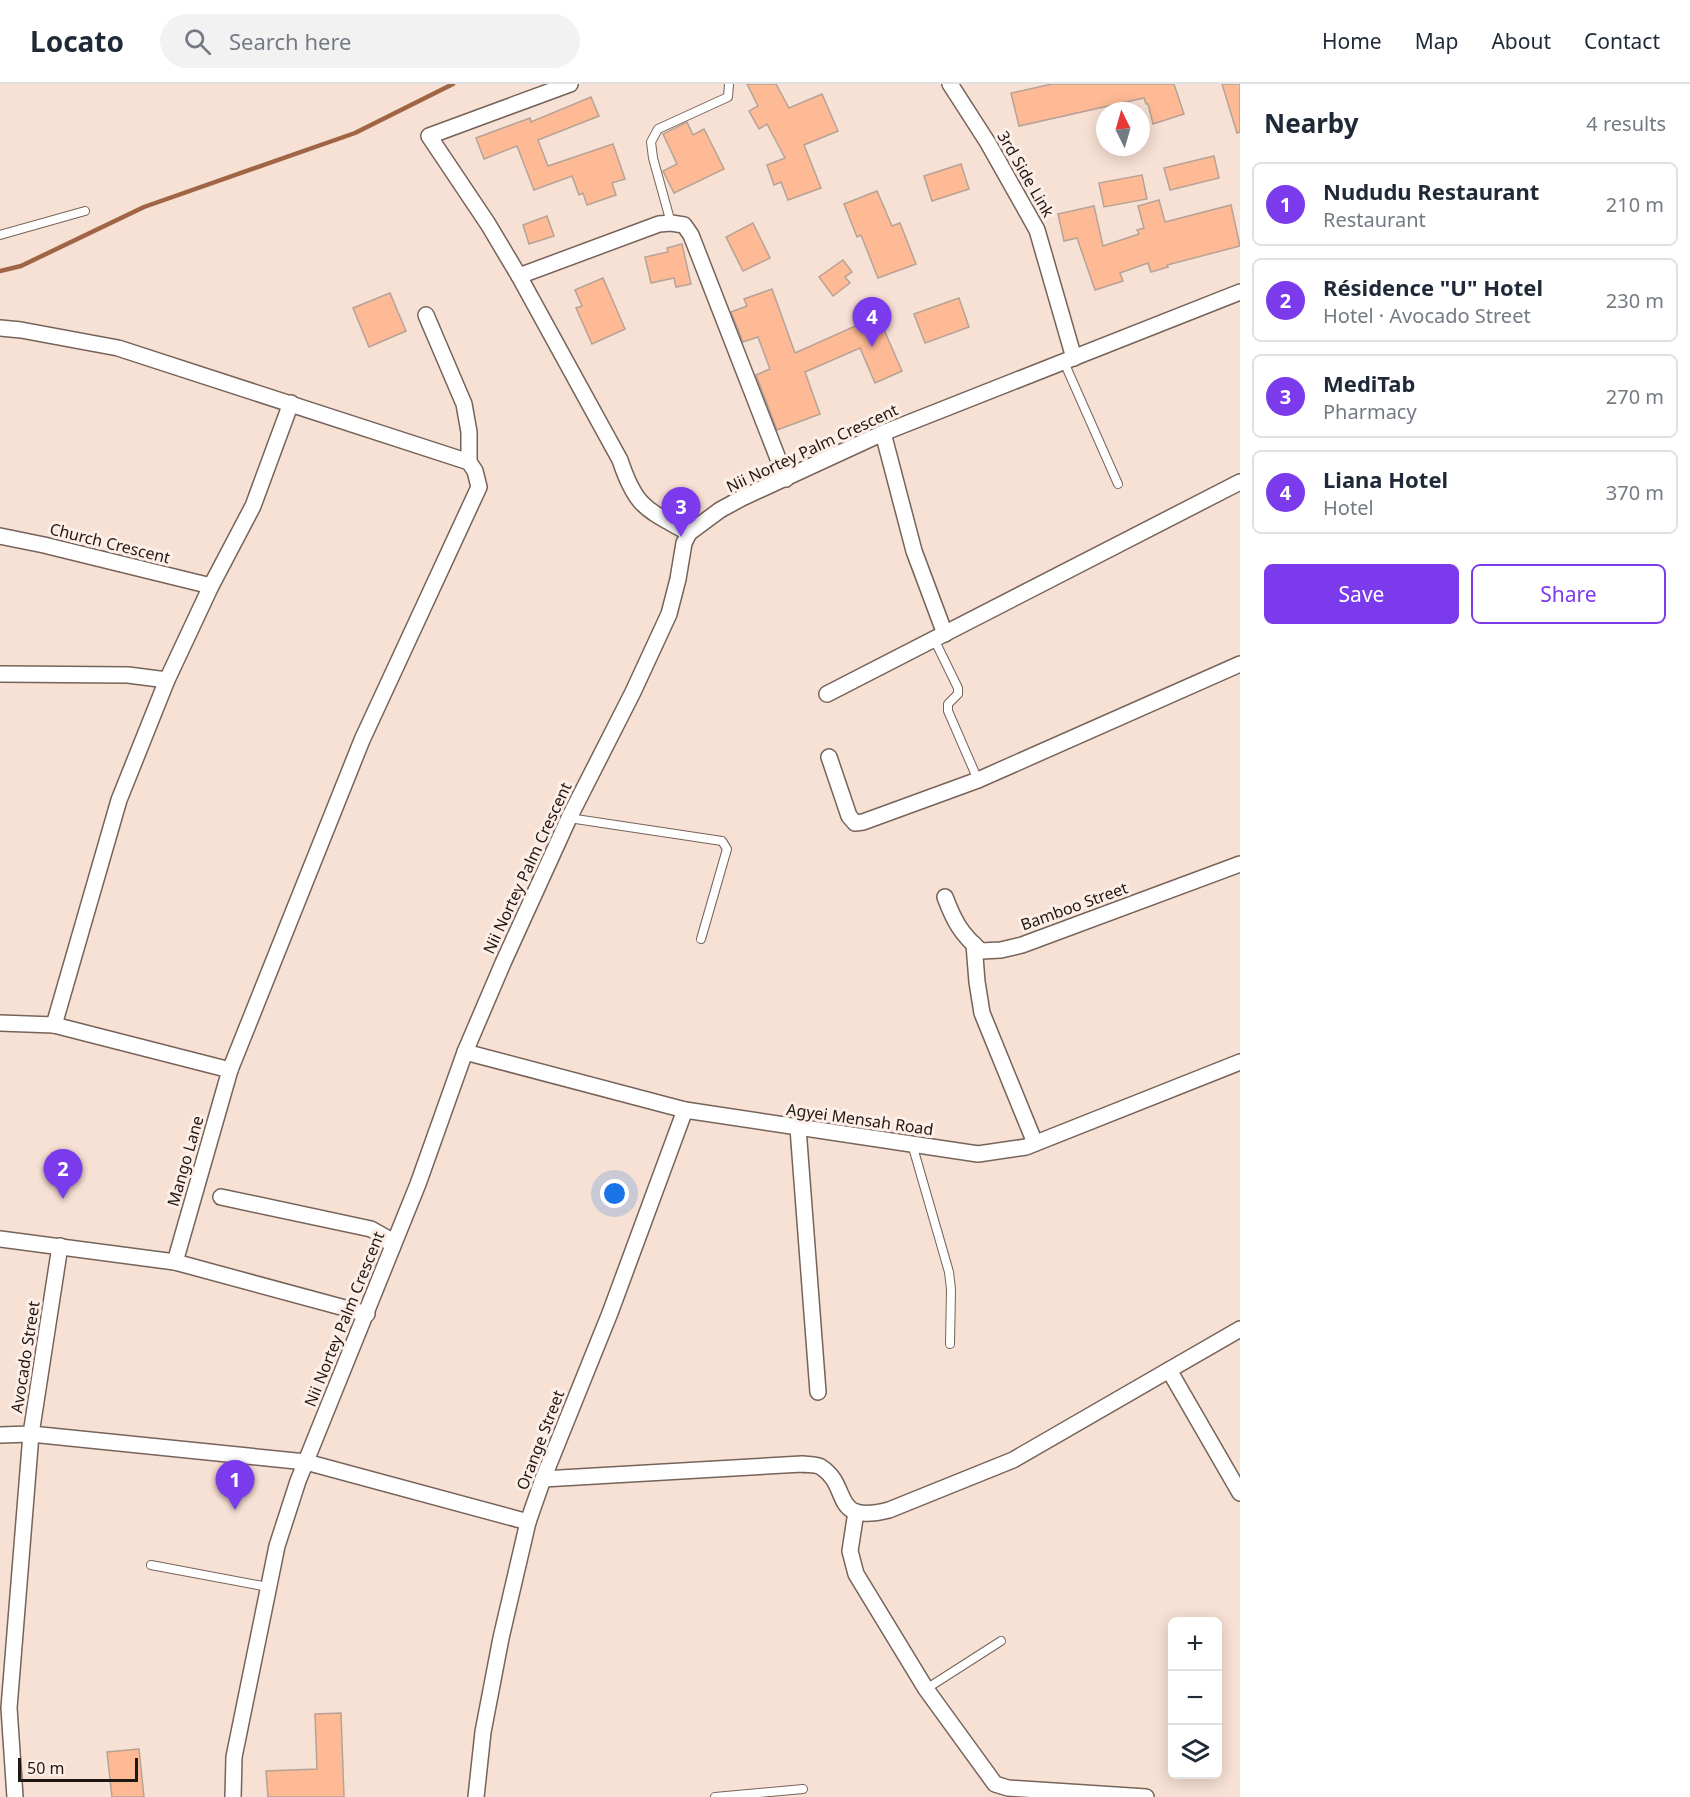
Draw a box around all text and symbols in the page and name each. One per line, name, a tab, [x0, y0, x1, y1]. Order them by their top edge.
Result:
search box	[160, 14, 580, 68]
text: Locato	[30, 22, 124, 60]
icon: search	[181, 25, 214, 58]
text: Search here	[229, 26, 351, 56]
text: Home	[1322, 27, 1382, 55]
text: Map	[1415, 27, 1458, 55]
text: About	[1491, 27, 1551, 55]
text: Contact	[1584, 27, 1660, 55]
north arrow	[1096, 102, 1150, 156]
text: Nearby	[1264, 105, 1359, 141]
text: 4 results	[1586, 110, 1666, 137]
street label: 3rd Side Link	[992, 127, 1060, 222]
text: Nududu Restaurant	[1323, 176, 1539, 206]
text: 1	[1280, 191, 1291, 218]
text: 210 m	[1606, 191, 1664, 218]
text: Restaurant	[1323, 206, 1426, 233]
text: Résidence "U" Hotel	[1323, 272, 1543, 302]
text: 2	[1280, 287, 1291, 314]
text: 230 m	[1606, 287, 1664, 314]
pin: 4	[852, 298, 892, 347]
text: Hotel · Avocado Street	[1323, 302, 1531, 329]
text: MediTab	[1323, 368, 1415, 398]
text: 3	[1280, 383, 1291, 410]
text: 270 m	[1606, 383, 1664, 410]
street label: Nii Nortey Palm Crescent	[723, 398, 902, 498]
text: Pharmacy	[1323, 398, 1417, 425]
text: Liana Hotel	[1323, 464, 1448, 494]
text: 4	[1280, 479, 1291, 506]
text: 370 m	[1606, 479, 1664, 506]
pin: 3	[662, 488, 700, 537]
text: Hotel	[1323, 494, 1374, 521]
street label: Church Crescent	[47, 517, 173, 569]
button: Save	[1264, 564, 1459, 624]
button: Share	[1471, 564, 1666, 624]
street label: Nii Nortey Palm Crescent	[477, 778, 577, 957]
street label: Bamboo Street	[1017, 876, 1131, 936]
street label: Agyei Mensah Road	[785, 1098, 935, 1140]
street label: Mango Lane	[162, 1113, 208, 1209]
pin: 2	[44, 1150, 82, 1199]
your location	[600, 1179, 629, 1208]
street label: Nii Nortey Palm Crescent	[299, 1228, 389, 1410]
street label: Avocado Street	[5, 1299, 45, 1415]
street label: Orange Street	[511, 1387, 569, 1493]
pin: 1	[216, 1460, 254, 1510]
map controls	[1168, 1617, 1222, 1779]
button: +	[1168, 1617, 1222, 1671]
button: −	[1168, 1671, 1222, 1725]
button: layers	[1168, 1725, 1222, 1779]
scale bar	[18, 1755, 138, 1782]
text: 50 m	[27, 1757, 64, 1779]

